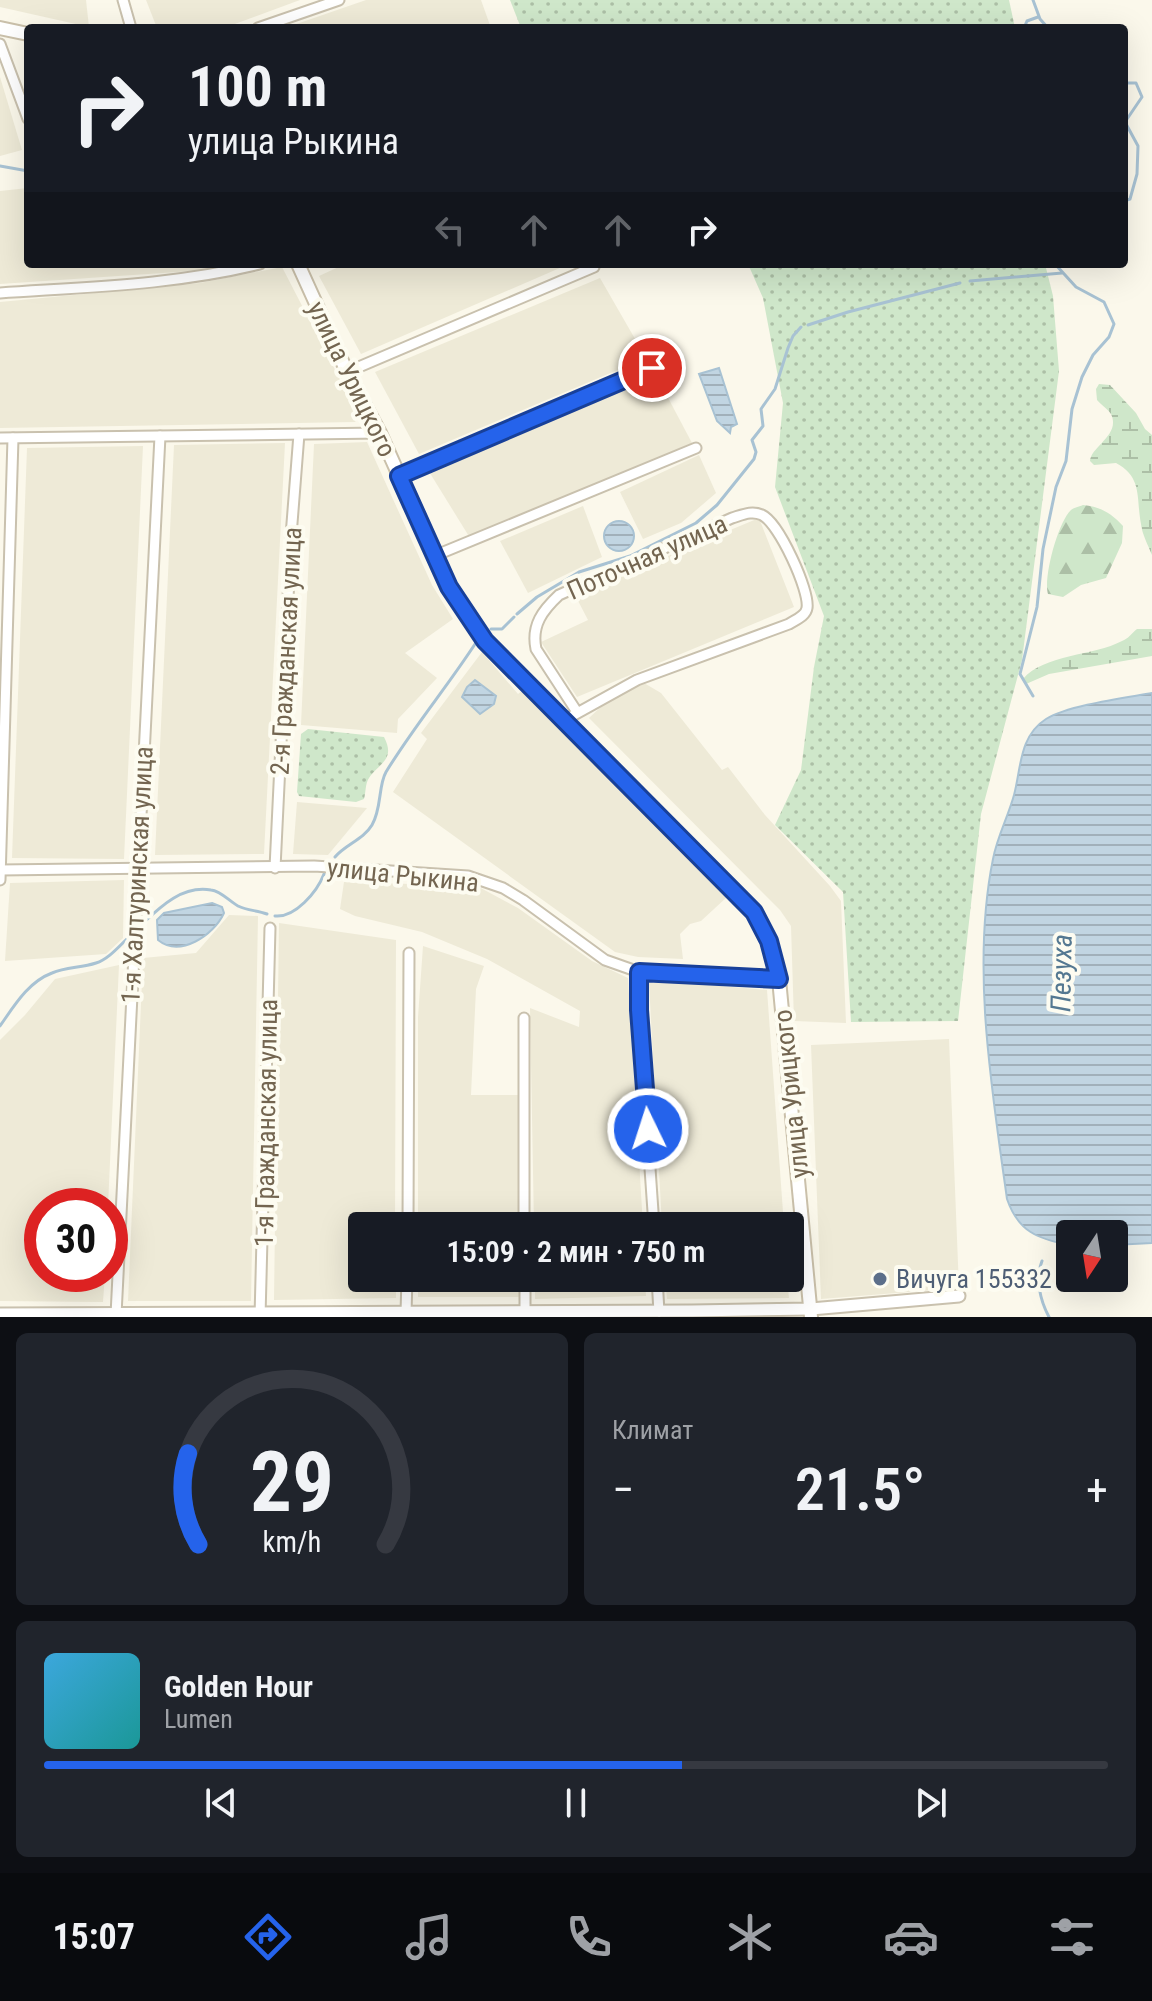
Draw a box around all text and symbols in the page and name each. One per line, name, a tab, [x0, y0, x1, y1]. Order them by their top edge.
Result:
text: 100 m	[188, 54, 327, 120]
icon: right	[56, 56, 160, 160]
text: улица Рыкина	[188, 121, 399, 163]
icon: left	[428, 208, 472, 252]
icon: ahead	[512, 208, 556, 252]
icon: ahead	[596, 208, 640, 252]
icon: right	[680, 208, 724, 252]
street label: улица Урицкого	[301, 296, 403, 462]
pin	[618, 334, 686, 402]
icon: arrive	[630, 346, 674, 390]
street label: Поточная улица	[562, 508, 732, 606]
street label: 2-я Гражданская улица	[265, 526, 307, 776]
street label: 1-я Халтуринская улица	[115, 746, 159, 1004]
street label: улица Рыкина	[326, 852, 480, 898]
water label: Пезуха	[1044, 934, 1079, 1012]
street label: 1-я Гражданская улица	[249, 999, 283, 1247]
street label: улица Урицкого	[767, 1008, 815, 1180]
position arrow	[606, 1087, 690, 1171]
speed limit sign: 30	[24, 1188, 128, 1292]
north arrow	[1056, 1220, 1128, 1292]
map controls	[1056, 1220, 1128, 1292]
text: 15:09 · 2 мин · 750 m	[447, 1234, 705, 1269]
place label: Вичуга 155332	[896, 1264, 1052, 1294]
marker: Вичуга 155332	[871, 1270, 889, 1288]
text: Климат	[612, 1415, 693, 1445]
text: 29	[250, 1434, 334, 1531]
text: 21.5°	[795, 1454, 925, 1525]
text: −	[612, 1464, 634, 1516]
text: +	[1086, 1464, 1108, 1516]
text: km/h	[263, 1525, 321, 1559]
text: Golden Hour	[164, 1669, 313, 1704]
text: Lumen	[164, 1704, 233, 1734]
icon: previous	[199, 1781, 243, 1825]
icon: pause	[554, 1781, 598, 1825]
icon: next	[909, 1781, 953, 1825]
icon: directions	[240, 1909, 296, 1965]
icon: music	[401, 1909, 457, 1965]
icon: phone	[561, 1909, 617, 1965]
icon: climate	[722, 1909, 778, 1965]
icon: car	[883, 1909, 939, 1965]
icon: filters	[1044, 1909, 1100, 1965]
text: 15:07	[52, 1916, 135, 1958]

